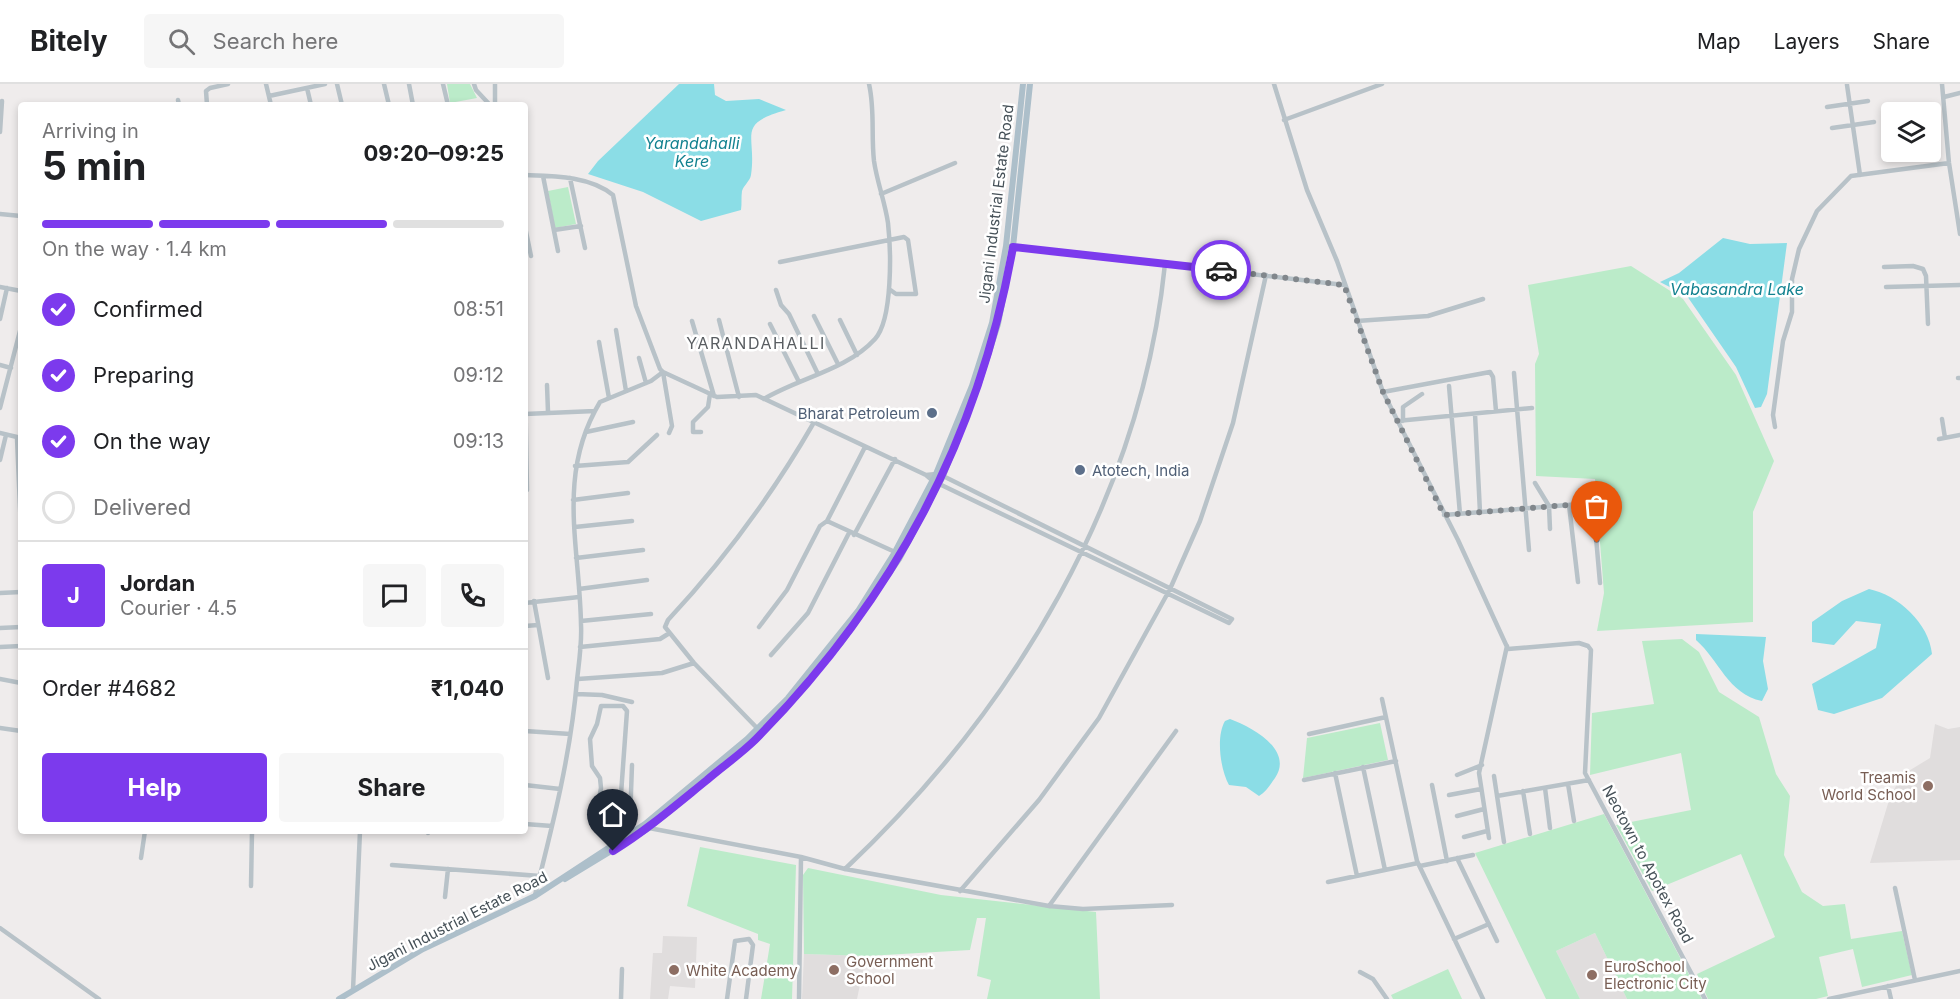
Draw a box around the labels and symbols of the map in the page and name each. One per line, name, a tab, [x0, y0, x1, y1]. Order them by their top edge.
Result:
street label: Jigani Industrial Estate Road	[974, 103, 1018, 305]
water label: Yarandahalli Kere	[644, 133, 741, 171]
courier	[1191, 240, 1251, 300]
water label: Vabasandra Lake	[1670, 279, 1804, 299]
district label: YARANDAHALLI	[686, 333, 826, 353]
place label: Bharat Petroleum	[798, 404, 920, 423]
marker: Bharat Petroleum	[925, 406, 939, 420]
place label: Atotech, India	[1092, 461, 1189, 480]
marker: Atotech, India	[1073, 463, 1087, 477]
pin	[1571, 481, 1622, 543]
place label: Treamis World School	[1821, 768, 1916, 804]
marker: Treamis World School	[1921, 779, 1935, 793]
street label: Neotown to Apotex Road	[1598, 782, 1698, 946]
pin	[587, 789, 638, 851]
street label: Jigani Industrial Estate Road	[363, 867, 551, 975]
place label: Government School	[846, 952, 933, 988]
place label: EuroSchool Electronic City	[1604, 957, 1707, 993]
place label: White Academy	[686, 961, 798, 980]
marker: White Academy	[667, 963, 681, 977]
marker: Government School	[827, 963, 841, 977]
marker: EuroSchool Electronic City	[1585, 968, 1599, 982]

